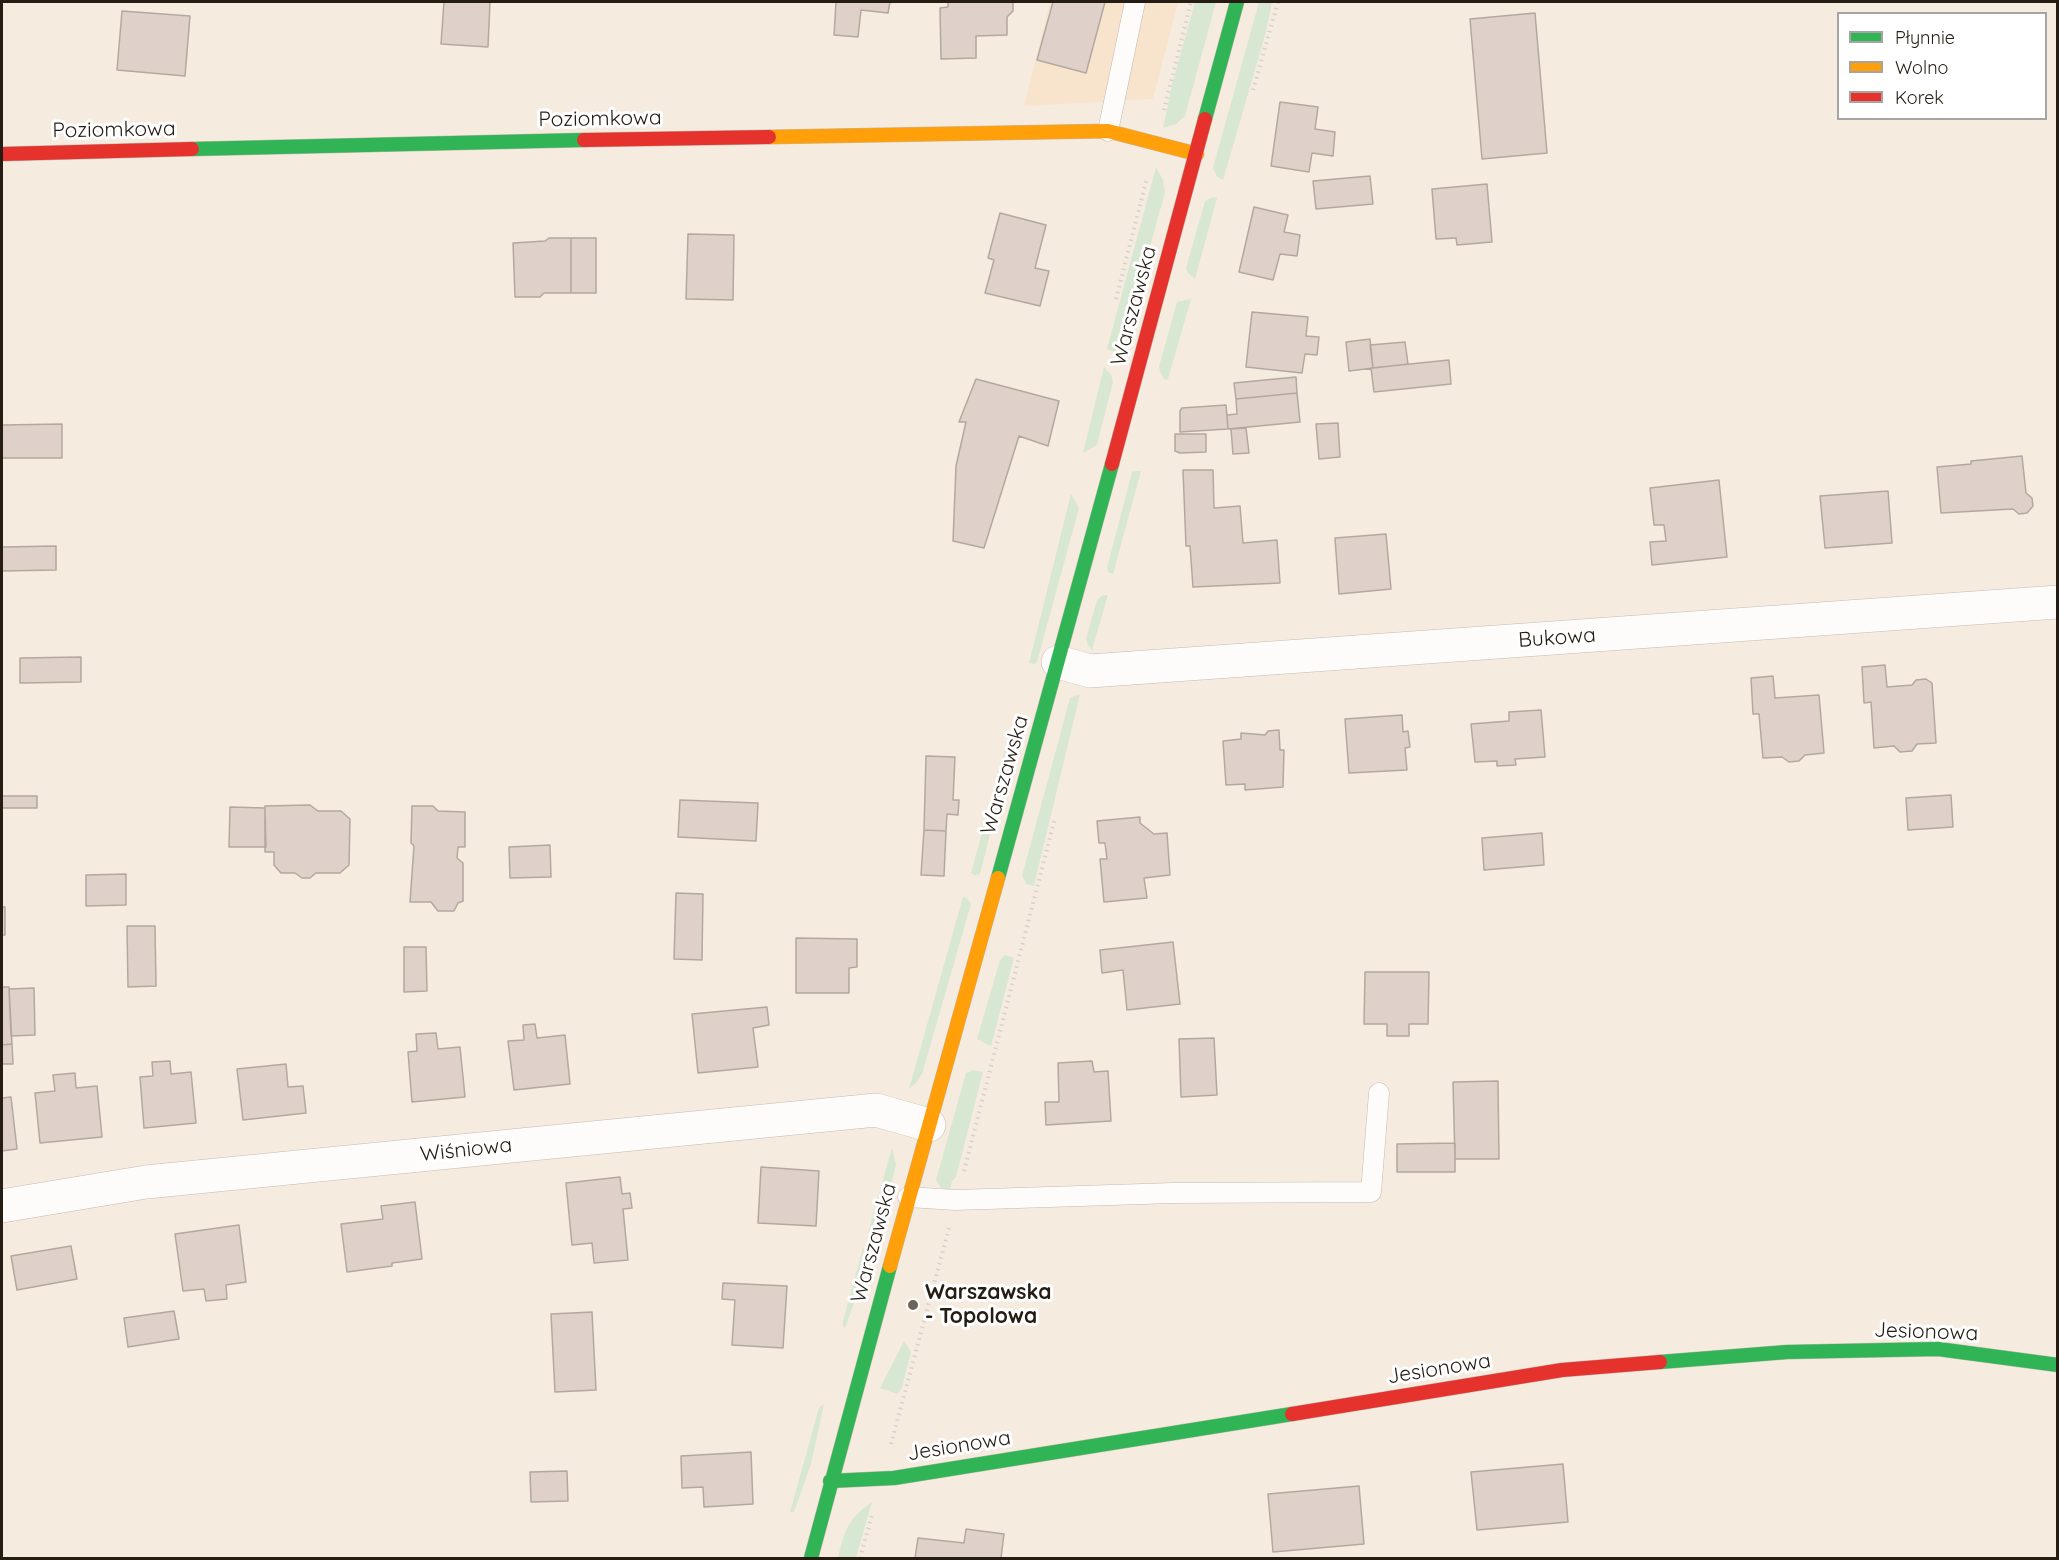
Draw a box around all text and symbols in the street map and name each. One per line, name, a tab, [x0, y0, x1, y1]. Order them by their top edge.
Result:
legend	[1837, 12, 2047, 120]
text: Płynnie	[1895, 26, 1955, 49]
text: Wolno	[1895, 56, 1948, 79]
text: Korek	[1895, 86, 1944, 109]
street label: Poziomkowa	[538, 105, 662, 133]
street label: Poziomkowa	[52, 116, 176, 144]
street label: Warszawska	[1106, 243, 1162, 369]
street label: Bukowa	[1517, 623, 1597, 653]
street label: Warszawska	[976, 712, 1034, 838]
street label: Wiśniowa	[419, 1133, 513, 1167]
street label: Warszawska	[846, 1180, 902, 1306]
place label: Warszawska - Topolowa	[925, 1280, 1051, 1330]
marker: Warszawska - Topolowa	[906, 1298, 920, 1312]
street label: Jesionowa	[1873, 1318, 1979, 1346]
street label: Jesionowa	[1386, 1348, 1492, 1390]
street label: Jesionowa	[906, 1425, 1012, 1467]

